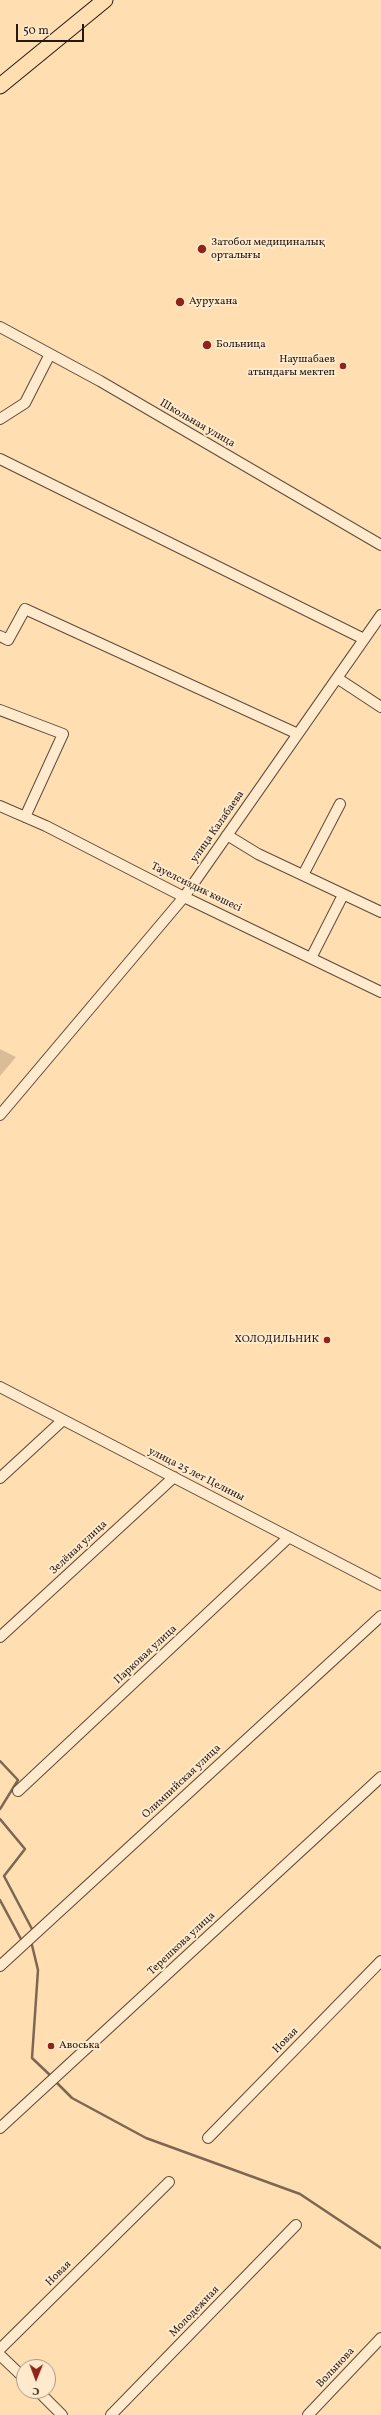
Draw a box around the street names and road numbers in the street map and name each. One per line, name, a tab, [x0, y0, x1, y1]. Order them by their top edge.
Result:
street label: Школьная улица	[157, 397, 237, 451]
street label: улица Калабаева	[188, 788, 248, 866]
street label: Тауелсиздик көшесі	[148, 860, 244, 916]
street label: улица 25 лет Целины	[146, 1445, 246, 1505]
street label: Зелёная улица	[48, 1518, 110, 1578]
street label: Парковая улица	[112, 1623, 180, 1687]
street label: Олимпийская улица	[140, 1742, 224, 1822]
street label: Терешкова улица	[146, 1910, 218, 1978]
street label: Новая	[271, 2025, 301, 2057]
street label: Новая	[43, 2258, 75, 2290]
street label: Молодежная	[167, 2284, 223, 2340]
street label: Волынова	[314, 2345, 358, 2391]

